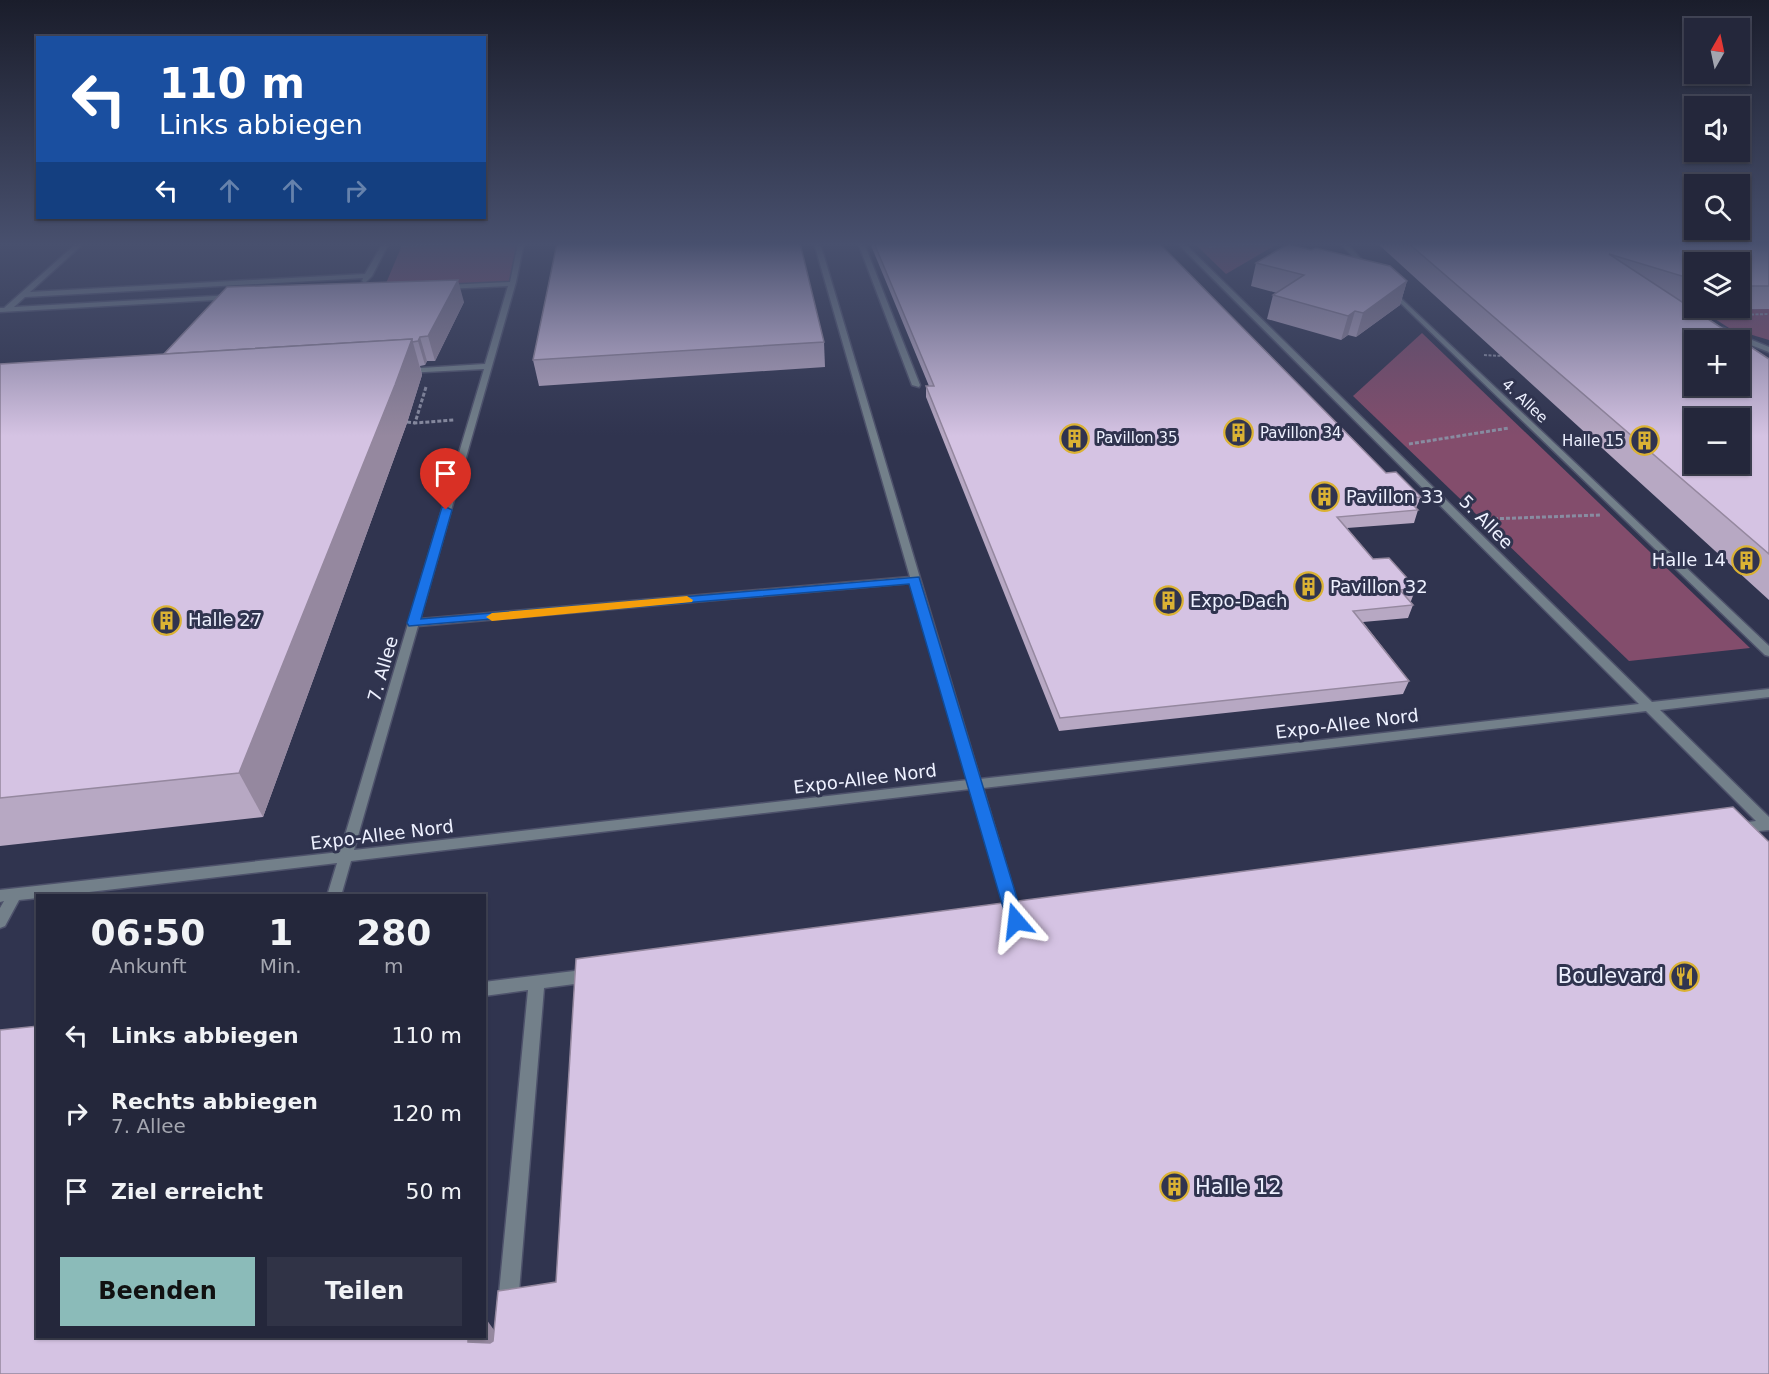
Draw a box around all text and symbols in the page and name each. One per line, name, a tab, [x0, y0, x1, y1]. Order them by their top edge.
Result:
north arrow	[1684, 18, 1750, 84]
map controls	[1684, 18, 1750, 474]
text: 110 m	[159, 59, 305, 108]
icon: left	[60, 60, 138, 138]
button: sound	[1684, 96, 1750, 162]
text: Links abbiegen	[159, 109, 363, 140]
icon: left	[150, 174, 183, 207]
icon: ahead	[213, 174, 246, 207]
icon: ahead	[276, 174, 309, 207]
icon: right	[339, 174, 372, 207]
button: search	[1684, 174, 1750, 240]
button: layers	[1684, 252, 1750, 318]
button: +	[1684, 330, 1750, 396]
street label: 4. Allee	[1498, 375, 1552, 427]
button: −	[1684, 408, 1750, 474]
building icon: Pavillon 34	[1223, 417, 1255, 449]
building icon: Pavillon 35	[1059, 422, 1091, 454]
place label: Pavillon 34	[1260, 424, 1341, 442]
building icon: Halle 15	[1629, 425, 1661, 457]
place label: Pavillon 35	[1096, 429, 1177, 447]
place label: Halle 15	[1562, 432, 1624, 450]
pin	[420, 448, 471, 510]
icon: arrive	[429, 457, 462, 490]
building icon: Pavillon 33	[1309, 481, 1341, 513]
place label: Pavillon 33	[1346, 486, 1444, 507]
street label: 5. Allee	[1455, 490, 1518, 553]
building icon: Halle 14	[1731, 544, 1763, 576]
place label: Halle 14	[1652, 549, 1726, 570]
building icon: Pavillon 32	[1293, 571, 1325, 603]
place label: Pavillon 32	[1330, 576, 1428, 597]
building icon: Expo-Dach	[1153, 585, 1185, 617]
place label: Expo-Dach	[1190, 590, 1288, 611]
building icon: Halle 27	[151, 604, 183, 636]
place label: Halle 27	[188, 609, 262, 630]
street label: 7. Allee	[363, 634, 402, 704]
street label: Expo-Allee Nord	[1274, 704, 1420, 743]
street label: Expo-Allee Nord	[792, 759, 938, 798]
street label: Expo-Allee Nord	[309, 815, 455, 854]
position arrow	[984, 889, 1048, 953]
text: 06:50	[91, 912, 205, 953]
text: 1	[268, 912, 293, 953]
text: 280	[356, 912, 431, 953]
text: Ankunft	[109, 954, 187, 978]
text: Min.	[260, 954, 302, 978]
text: m	[384, 954, 404, 978]
restaurant icon: Boulevard	[1669, 960, 1701, 992]
place label: Boulevard	[1558, 964, 1664, 988]
icon: left	[60, 1019, 93, 1052]
text: Links abbiegen	[111, 1023, 299, 1048]
text: 110 m	[392, 1023, 462, 1048]
text: Rechts abbiegen	[111, 1089, 318, 1114]
icon: right	[60, 1097, 93, 1130]
text: 120 m	[392, 1101, 462, 1126]
text: 7. Allee	[111, 1114, 186, 1138]
building icon: Halle 12	[1158, 1171, 1190, 1203]
icon: arrive	[60, 1175, 93, 1208]
place label: Halle 12	[1195, 1175, 1282, 1199]
text: Ziel erreicht	[111, 1179, 263, 1204]
text: 50 m	[406, 1179, 462, 1204]
button: Beenden	[60, 1257, 255, 1326]
button: Teilen	[267, 1257, 462, 1326]

